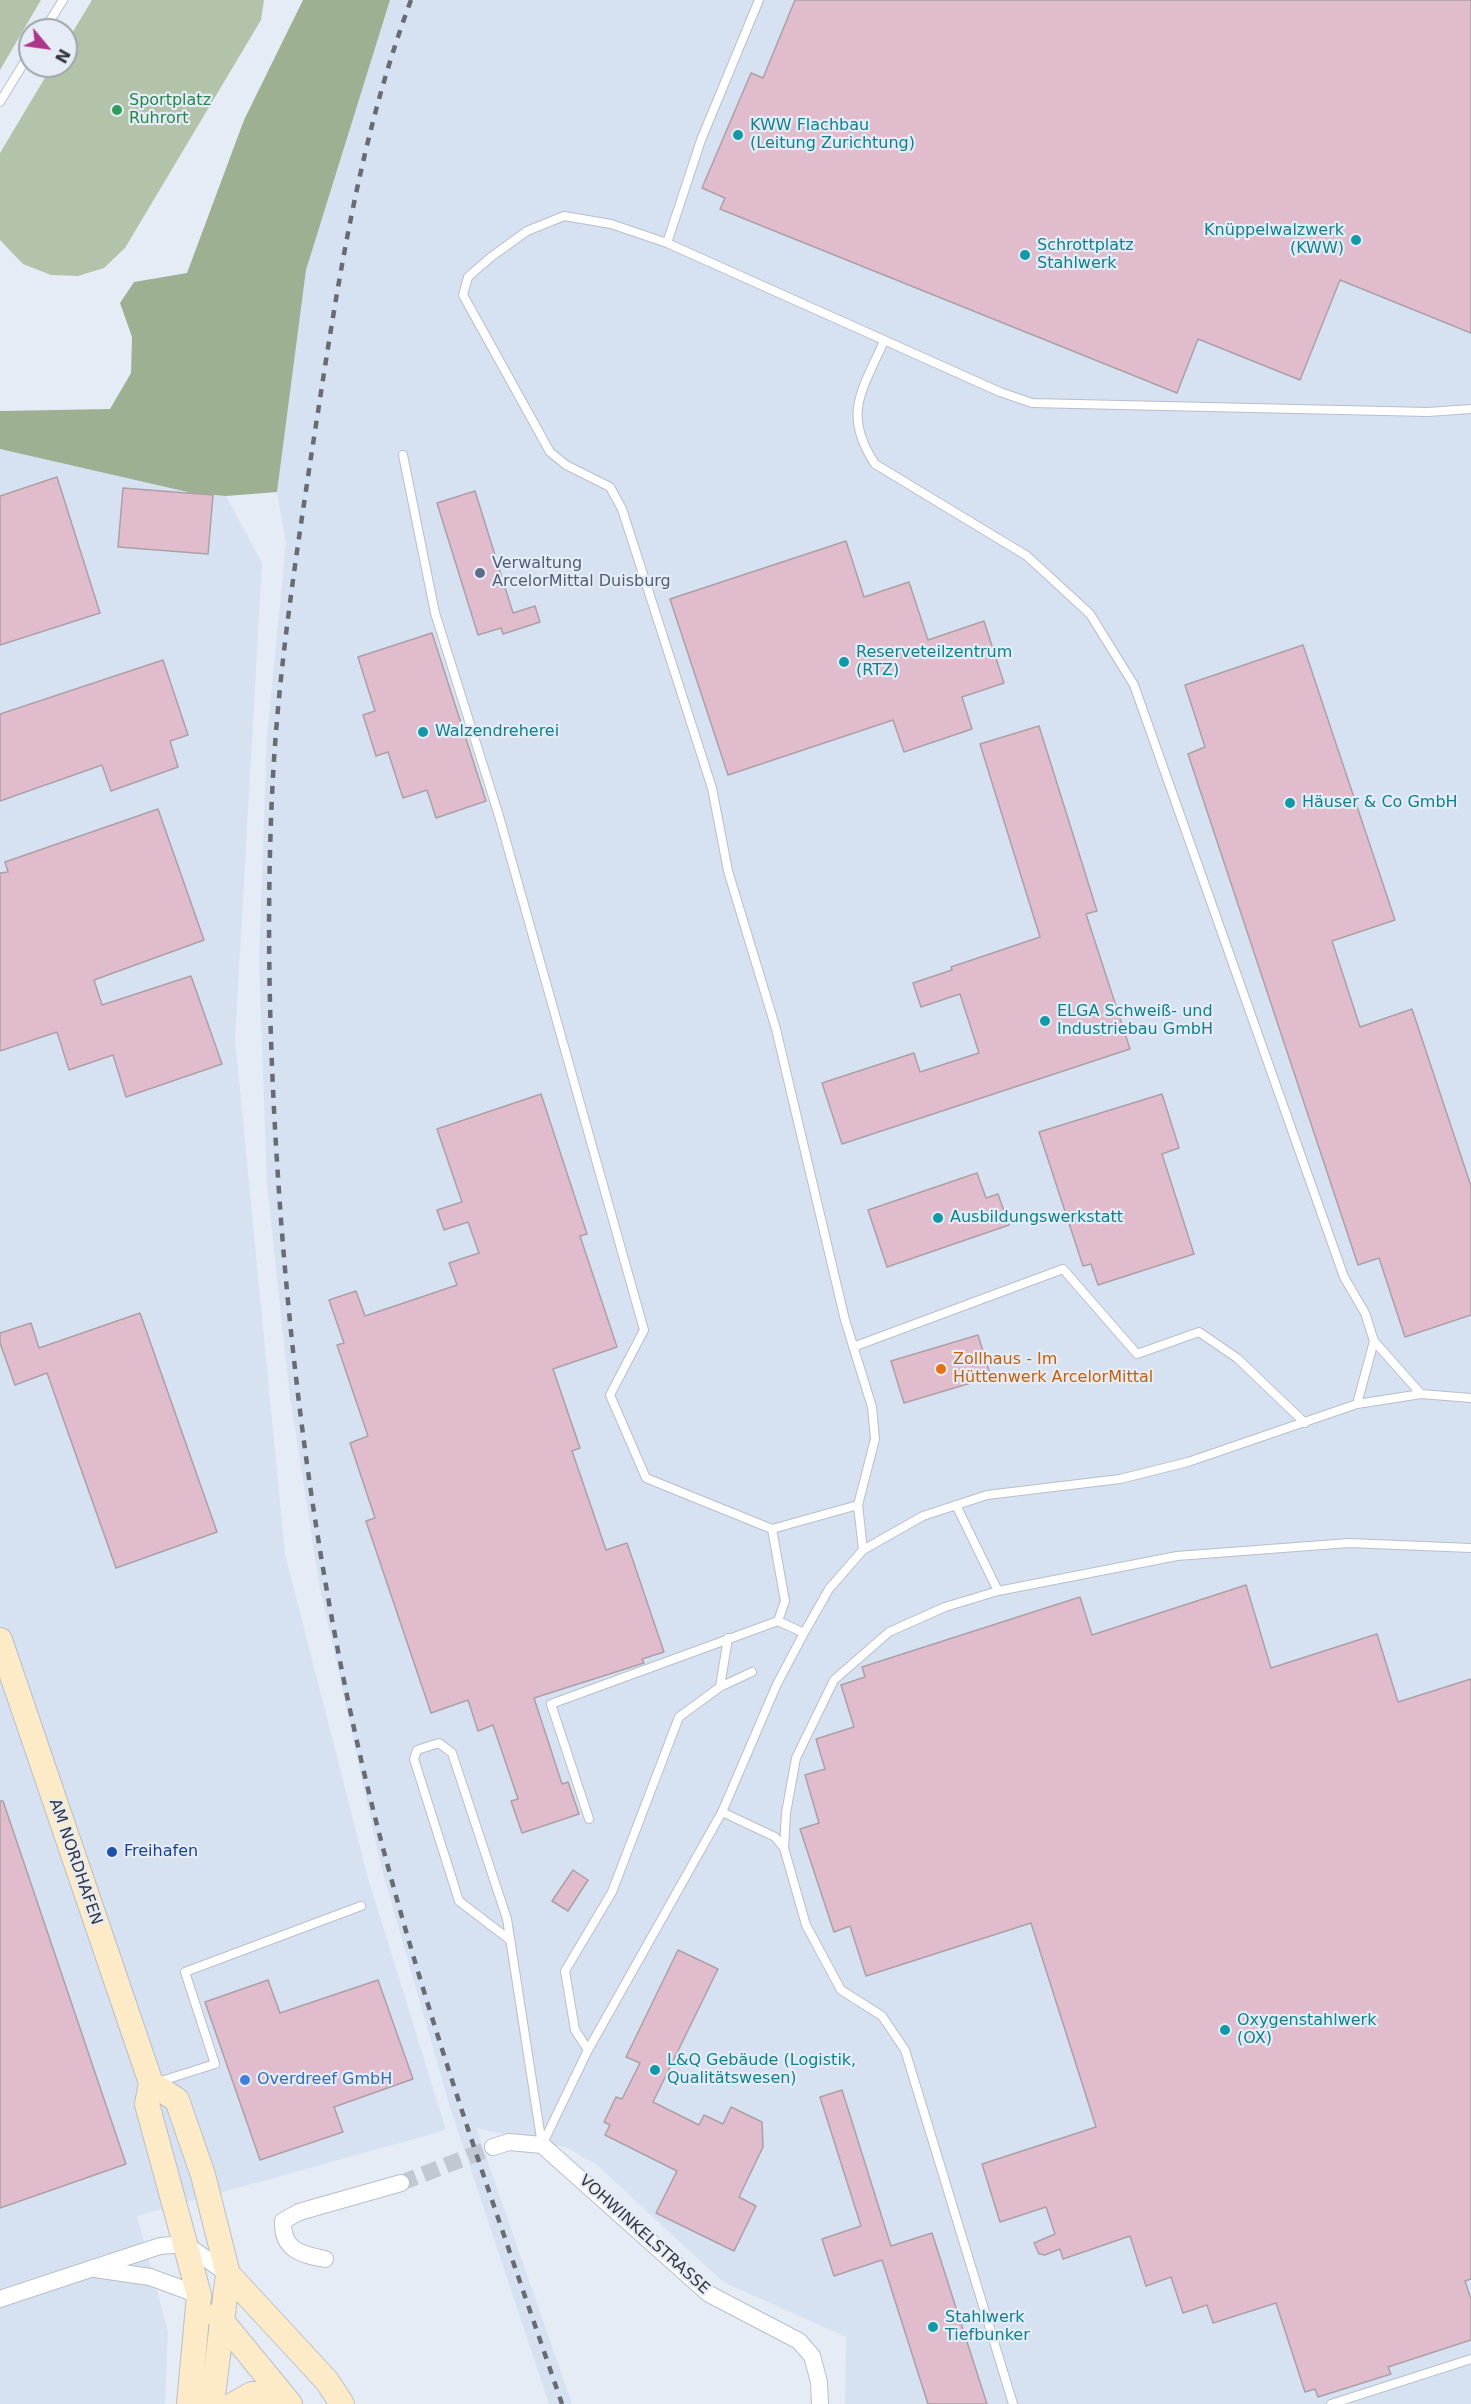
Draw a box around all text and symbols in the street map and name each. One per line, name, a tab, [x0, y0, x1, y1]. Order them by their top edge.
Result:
north arrow	[18, 18, 78, 78]
text: N	[51, 46, 74, 66]
place label: Sportplatz Ruhrort	[129, 91, 211, 129]
marker: Sportplatz Ruhrort	[110, 103, 124, 117]
place label: KWW Flachbau (Leitung Zurichtung)	[750, 116, 915, 154]
marker: KWW Flachbau (Leitung Zurichtung)	[731, 128, 745, 142]
place label: Knüppelwalzwerk (KWW)	[1204, 221, 1344, 259]
marker: Knüppelwalzwerk (KWW)	[1349, 233, 1363, 247]
place label: Schrottplatz Stahlwerk	[1037, 236, 1134, 274]
marker: Schrottplatz Stahlwerk	[1018, 248, 1032, 262]
place label: Verwaltung ArcelorMittal Duisburg	[492, 554, 671, 592]
marker: Verwaltung ArcelorMittal Duisburg	[473, 566, 487, 580]
place label: Reserveteilzentrum (RTZ)	[856, 643, 1012, 681]
marker: Reserveteilzentrum (RTZ)	[837, 655, 851, 669]
place label: Walzendreherei	[435, 722, 559, 742]
marker: Walzendreherei	[416, 725, 430, 739]
place label: Häuser & Co GmbH	[1302, 793, 1458, 813]
marker: Häuser & Co GmbH	[1283, 796, 1297, 810]
place label: ELGA Schweiß- und Industriebau GmbH	[1057, 1002, 1213, 1040]
marker: ELGA Schweiß- und Industriebau GmbH	[1038, 1014, 1052, 1028]
place label: Ausbildungswerkstatt	[950, 1208, 1123, 1228]
marker: Ausbildungswerkstatt	[931, 1211, 945, 1225]
place label: Zollhaus - Im Hüttenwerk ArcelorMittal	[953, 1350, 1153, 1388]
marker: Zollhaus - Im Hüttenwerk ArcelorMittal	[934, 1362, 948, 1376]
street label: AM NORDHAFEN	[44, 1796, 106, 1928]
place label: Freihafen	[124, 1842, 198, 1862]
marker: Freihafen	[105, 1845, 119, 1859]
place label: Oxygenstahlwerk (OX)	[1237, 2011, 1376, 2049]
marker: Oxygenstahlwerk (OX)	[1218, 2023, 1232, 2037]
place label: L&Q Gebäude (Logistik, Qualitätswesen)	[667, 2051, 856, 2089]
marker: L&Q Gebäude (Logistik, Qualitätswesen)	[648, 2063, 662, 2077]
place label: Overdreef GmbH	[257, 2070, 392, 2090]
marker: Overdreef GmbH	[238, 2073, 252, 2087]
street label: VOHWINKELSTRASSE	[575, 2171, 713, 2299]
place label: Stahlwerk Tiefbunker	[945, 2308, 1030, 2346]
marker: Stahlwerk Tiefbunker	[926, 2320, 940, 2334]

